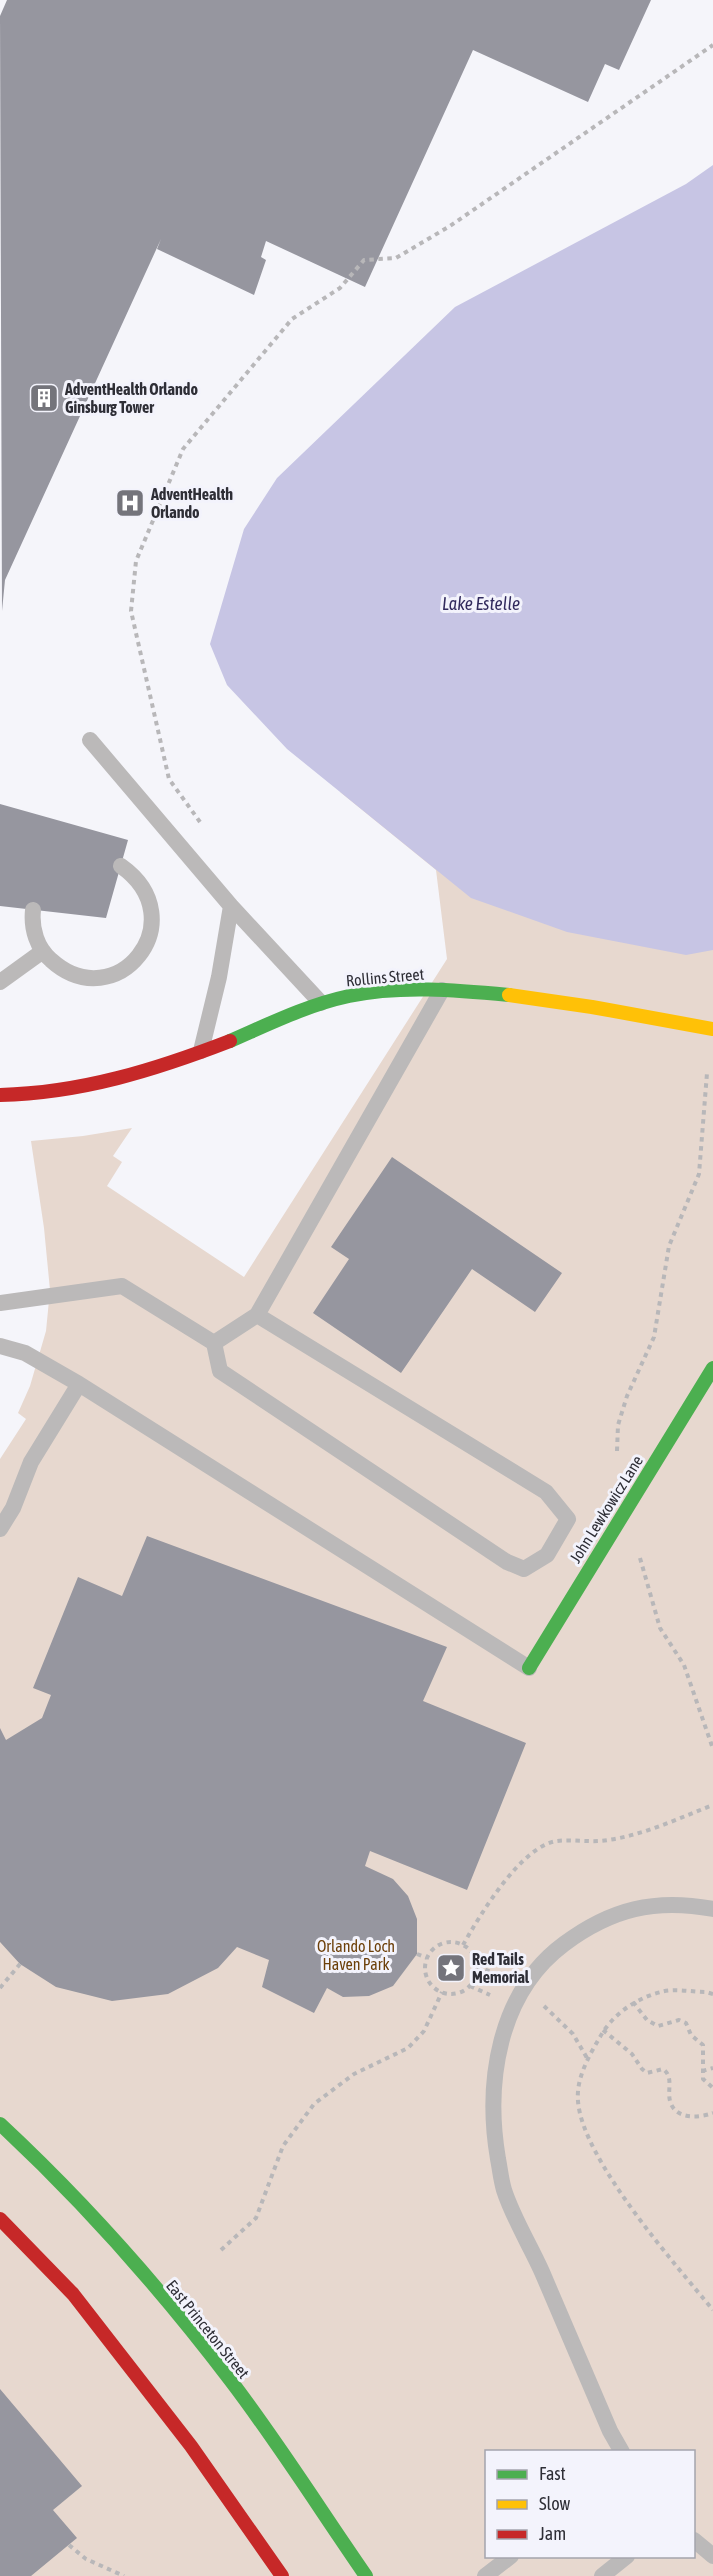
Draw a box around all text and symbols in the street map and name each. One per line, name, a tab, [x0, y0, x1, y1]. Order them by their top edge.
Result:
place label: AdventHealth Orlando Ginsburg Tower	[64, 380, 198, 416]
building icon: AdventHealth Orlando Ginsburg Tower	[28, 382, 60, 414]
place label: AdventHealth Orlando	[150, 485, 233, 521]
hospital icon: AdventHealth Orlando	[114, 487, 146, 519]
water label: Lake Estelle	[442, 593, 520, 614]
street label: Rollins Street	[345, 965, 425, 989]
street label: John Lewkowicz Lane	[566, 1452, 646, 1566]
park label: Orlando Loch Haven Park	[317, 1937, 395, 1973]
place label: Red Tails Memorial	[472, 1950, 530, 1986]
place icon: Red Tails Memorial	[435, 1952, 467, 1984]
street label: East Princeton Street	[163, 2276, 253, 2382]
legend	[485, 2450, 695, 2558]
text: Fast	[539, 2463, 566, 2484]
text: Slow	[539, 2493, 570, 2514]
text: Jam	[539, 2523, 566, 2544]

